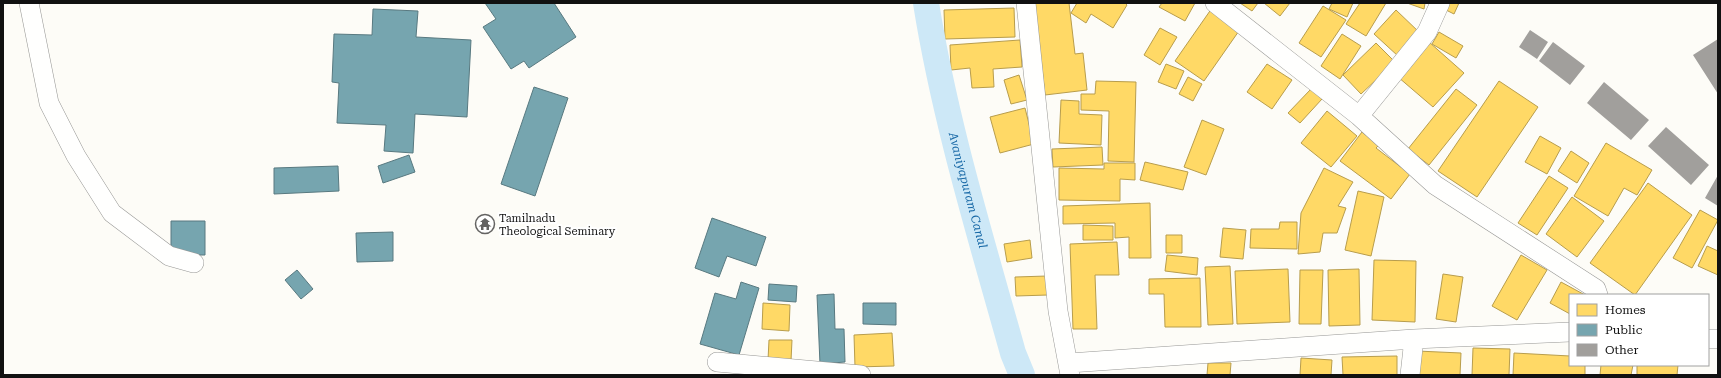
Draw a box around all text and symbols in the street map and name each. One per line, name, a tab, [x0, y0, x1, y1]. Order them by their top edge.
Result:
water label: Avaniyapuram Canal	[946, 130, 990, 250]
place label: Tamilnadu Theological Seminary	[499, 212, 616, 238]
temple icon: Tamilnadu Theological Seminary	[474, 213, 496, 235]
legend	[1569, 294, 1709, 366]
text: Homes	[1605, 303, 1646, 317]
text: Public	[1605, 323, 1643, 337]
text: Other	[1605, 343, 1638, 357]

